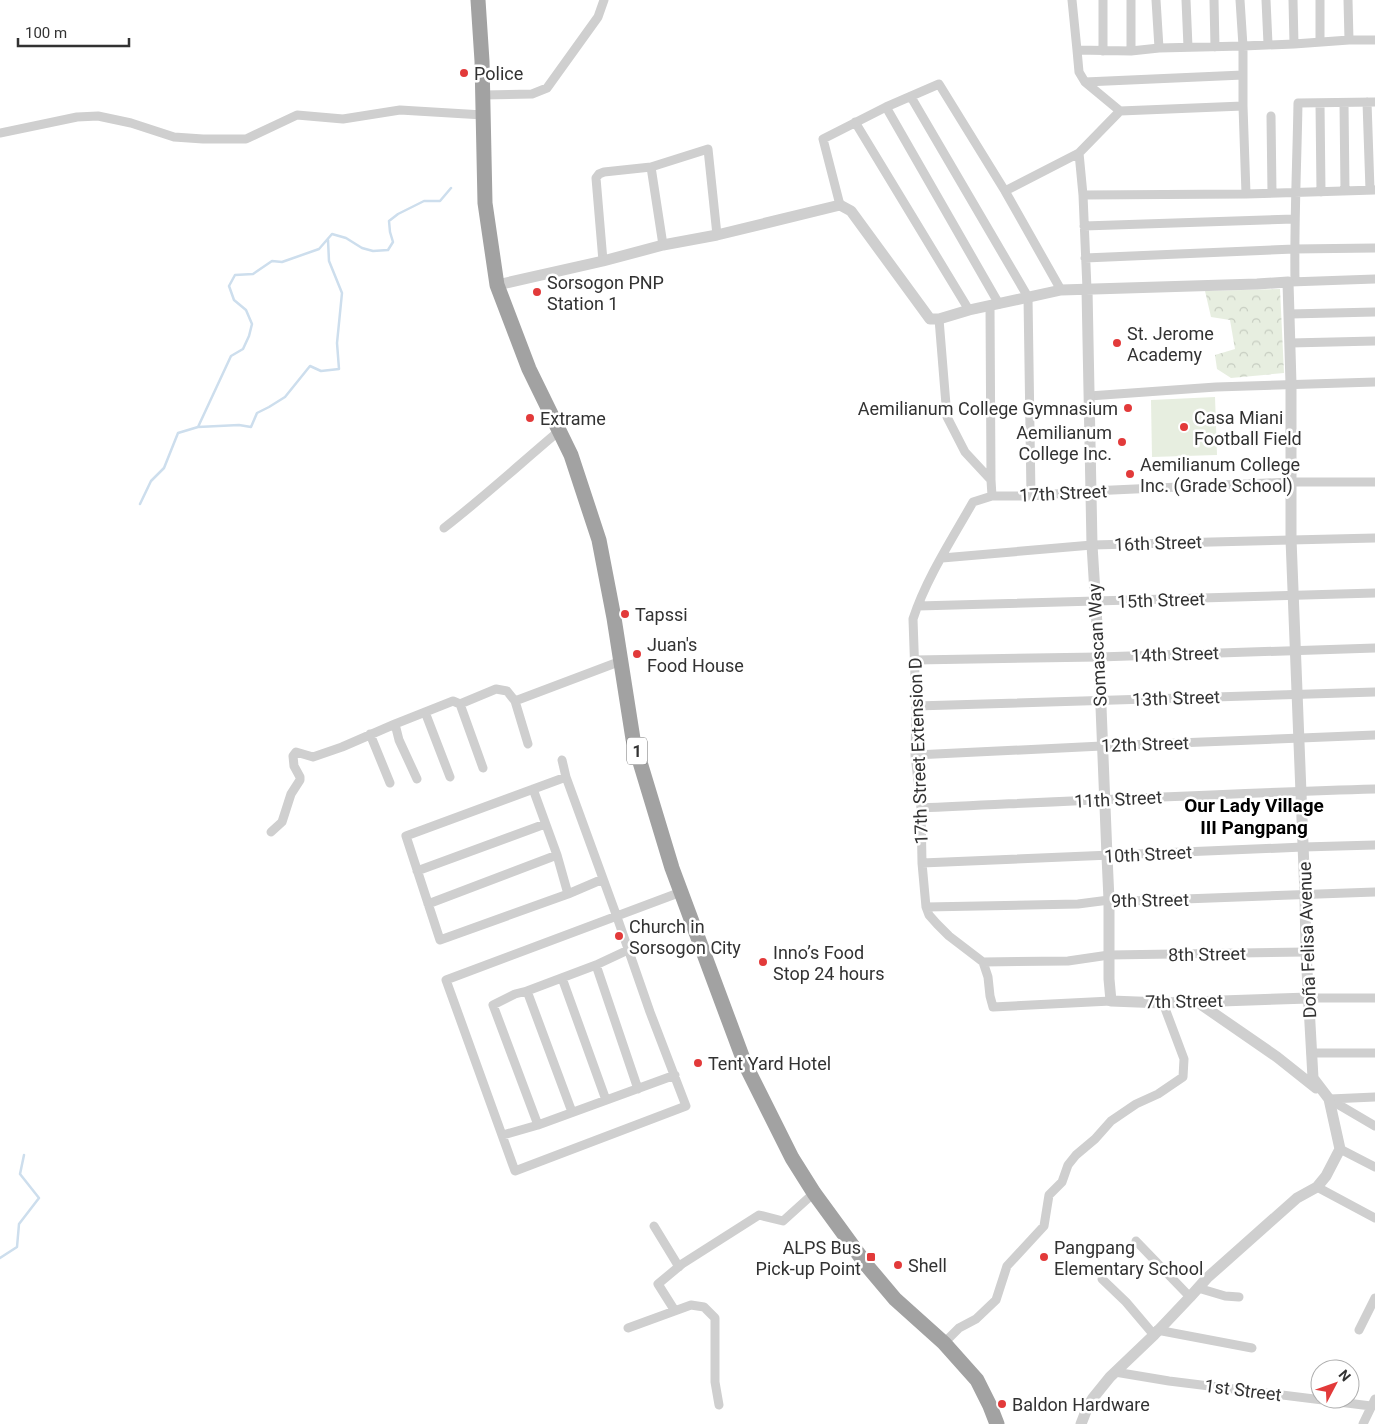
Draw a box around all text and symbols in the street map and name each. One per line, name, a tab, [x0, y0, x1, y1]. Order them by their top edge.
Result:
scale bar	[18, 15, 129, 47]
text: 100 m	[25, 24, 67, 42]
place label: Police	[474, 63, 523, 84]
marker: Police	[458, 67, 470, 79]
place label: Sorsogon PNP Station 1	[547, 272, 664, 314]
marker: Sorsogon PNP Station 1	[531, 286, 543, 298]
place label: St. Jerome Academy	[1127, 323, 1214, 365]
marker: St. Jerome Academy	[1111, 337, 1123, 349]
place label: Aemilianum College Gymnasium	[858, 398, 1118, 419]
marker: Aemilianum College Gymnasium	[1122, 402, 1134, 414]
place label: Casa Miani Football Field	[1194, 407, 1302, 449]
place label: Extrame	[540, 408, 606, 429]
marker: Extrame	[524, 412, 536, 424]
marker: Casa Miani Football Field	[1178, 421, 1190, 433]
place label: Aemilianum College Inc.	[1016, 422, 1112, 464]
marker: Aemilianum College Inc.	[1116, 436, 1128, 448]
place label: Aemilianum College Inc. (Grade School)	[1140, 454, 1300, 497]
marker: Aemilianum College Inc. (Grade School)	[1124, 468, 1136, 480]
street label: 17th Street	[1019, 480, 1108, 506]
street label: 16th Street	[1114, 531, 1202, 555]
street label: Somascan Way	[1083, 582, 1111, 707]
street label: 15th Street	[1117, 588, 1205, 612]
place label: Tapssi	[635, 604, 688, 625]
marker: Tapssi	[619, 608, 631, 620]
place label: Juan's Food House	[647, 634, 744, 676]
street label: 14th Street	[1131, 642, 1219, 666]
marker: Juan's Food House	[631, 648, 643, 660]
street label: 17th Street Extension D	[904, 657, 932, 845]
street label: 13th Street	[1132, 686, 1220, 710]
street label: 12th Street	[1101, 732, 1189, 756]
road number: 1	[627, 738, 647, 764]
street label: 11th Street	[1074, 786, 1163, 812]
district label: Our Lady Village III Pangpang	[1184, 794, 1324, 839]
street label: 10th Street	[1104, 841, 1193, 867]
street label: Doña Felisa Avenue	[1294, 861, 1320, 1019]
street label: 9th Street	[1111, 889, 1189, 911]
place label: Church in Sorsogon City	[629, 916, 741, 958]
marker: Church in Sorsogon City	[613, 930, 625, 942]
place label: Inno’s Food Stop 24 hours	[773, 942, 884, 984]
street label: 8th Street	[1168, 943, 1246, 965]
marker: Inno’s Food Stop 24 hours	[757, 956, 769, 968]
street label: 7th Street	[1145, 990, 1223, 1012]
place label: Tent Yard Hotel	[708, 1053, 831, 1074]
marker: Tent Yard Hotel	[692, 1057, 704, 1069]
place label: ALPS Bus Pick-up Point	[756, 1237, 861, 1279]
place label: Pangpang Elementary School	[1054, 1237, 1203, 1279]
marker: ALPS Bus Pick-up Point	[865, 1251, 877, 1263]
marker: Pangpang Elementary School	[1038, 1251, 1050, 1263]
place label: Shell	[908, 1255, 947, 1276]
marker: Shell	[892, 1259, 904, 1271]
north arrow	[1310, 1359, 1360, 1409]
text: N	[1336, 1366, 1354, 1384]
street label: 1st Street	[1203, 1375, 1283, 1405]
place label: Baldon Hardware	[1012, 1394, 1150, 1415]
marker: Baldon Hardware	[996, 1398, 1008, 1410]

